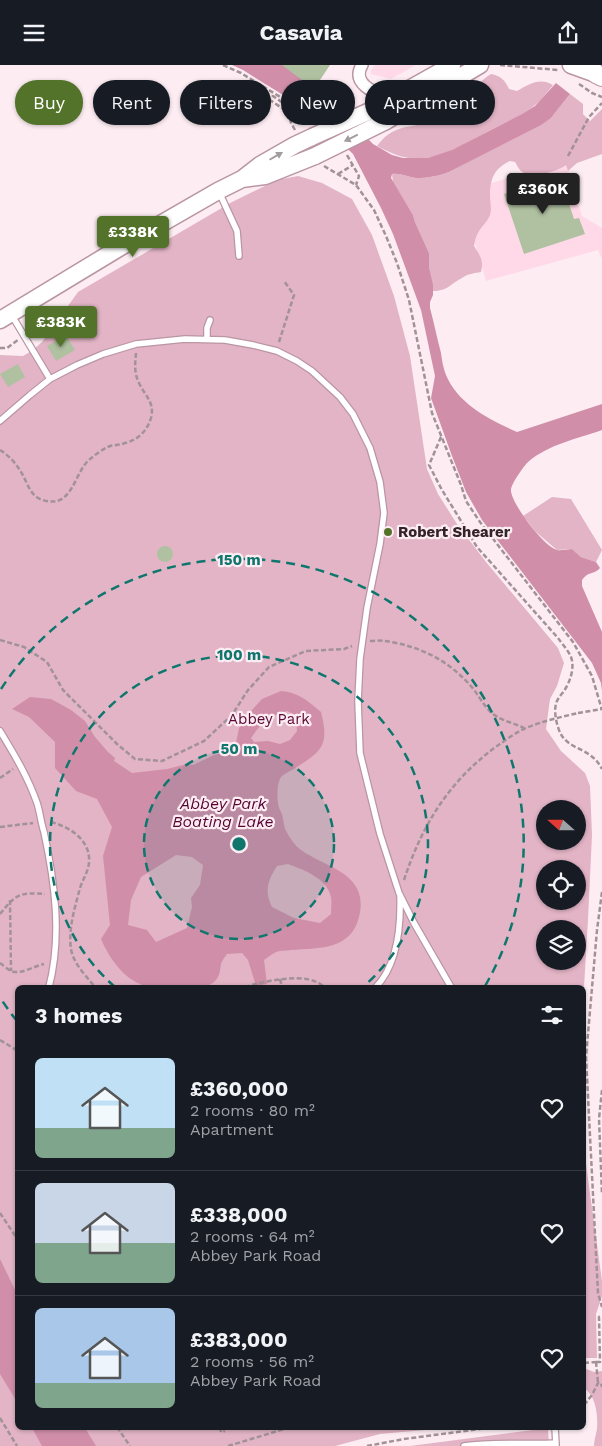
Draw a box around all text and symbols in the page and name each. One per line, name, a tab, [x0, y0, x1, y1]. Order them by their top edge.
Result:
icon: menu	[20, 19, 48, 47]
icon: share	[554, 19, 582, 47]
text: Casavia	[259, 20, 343, 45]
chip: Buy	[15, 80, 83, 125]
chip: Rent	[93, 80, 170, 125]
chip: Filters	[180, 80, 271, 125]
chip: New	[281, 80, 355, 125]
chip: Apartment	[365, 80, 495, 125]
one-way arrow	[344, 134, 358, 142]
one-way arrow	[268, 152, 283, 160]
pin: £360K	[508, 173, 578, 215]
text: £360K	[518, 179, 568, 198]
pin: £338K	[98, 215, 168, 258]
text: £338K	[108, 222, 158, 241]
pin: £383K	[26, 305, 96, 348]
text: £383K	[36, 312, 86, 331]
place label: Robert Shearer	[398, 523, 511, 541]
marker: Robert Shearer	[382, 526, 394, 538]
text: 150 m	[217, 551, 261, 569]
text: 100 m	[217, 646, 261, 664]
park label: Abbey Park	[228, 710, 310, 728]
text: 50 m	[221, 740, 257, 758]
water label: Abbey Park Boating Lake	[172, 794, 274, 831]
north arrow	[536, 800, 586, 850]
map controls	[536, 800, 586, 970]
centre of rings	[230, 835, 248, 853]
button: locate	[536, 860, 586, 910]
button: layers	[536, 920, 586, 970]
icon: filters	[538, 1001, 566, 1029]
text: 3 homes	[35, 1003, 122, 1028]
text: £360,000	[190, 1076, 288, 1101]
icon: home	[75, 1078, 135, 1138]
icon: heart	[538, 1094, 566, 1122]
text: 2 rooms · 80 m²	[190, 1101, 315, 1120]
text: Apartment	[190, 1120, 273, 1139]
text: £338,000	[190, 1202, 288, 1227]
icon: home	[75, 1203, 135, 1263]
icon: heart	[538, 1219, 566, 1247]
text: 2 rooms · 64 m²	[190, 1227, 315, 1246]
text: Abbey Park Road	[190, 1246, 321, 1265]
text: £383,000	[190, 1327, 287, 1352]
icon: home	[75, 1328, 135, 1388]
icon: heart	[538, 1344, 566, 1372]
text: 2 rooms · 56 m²	[190, 1352, 314, 1371]
text: Abbey Park Road	[190, 1371, 321, 1390]

